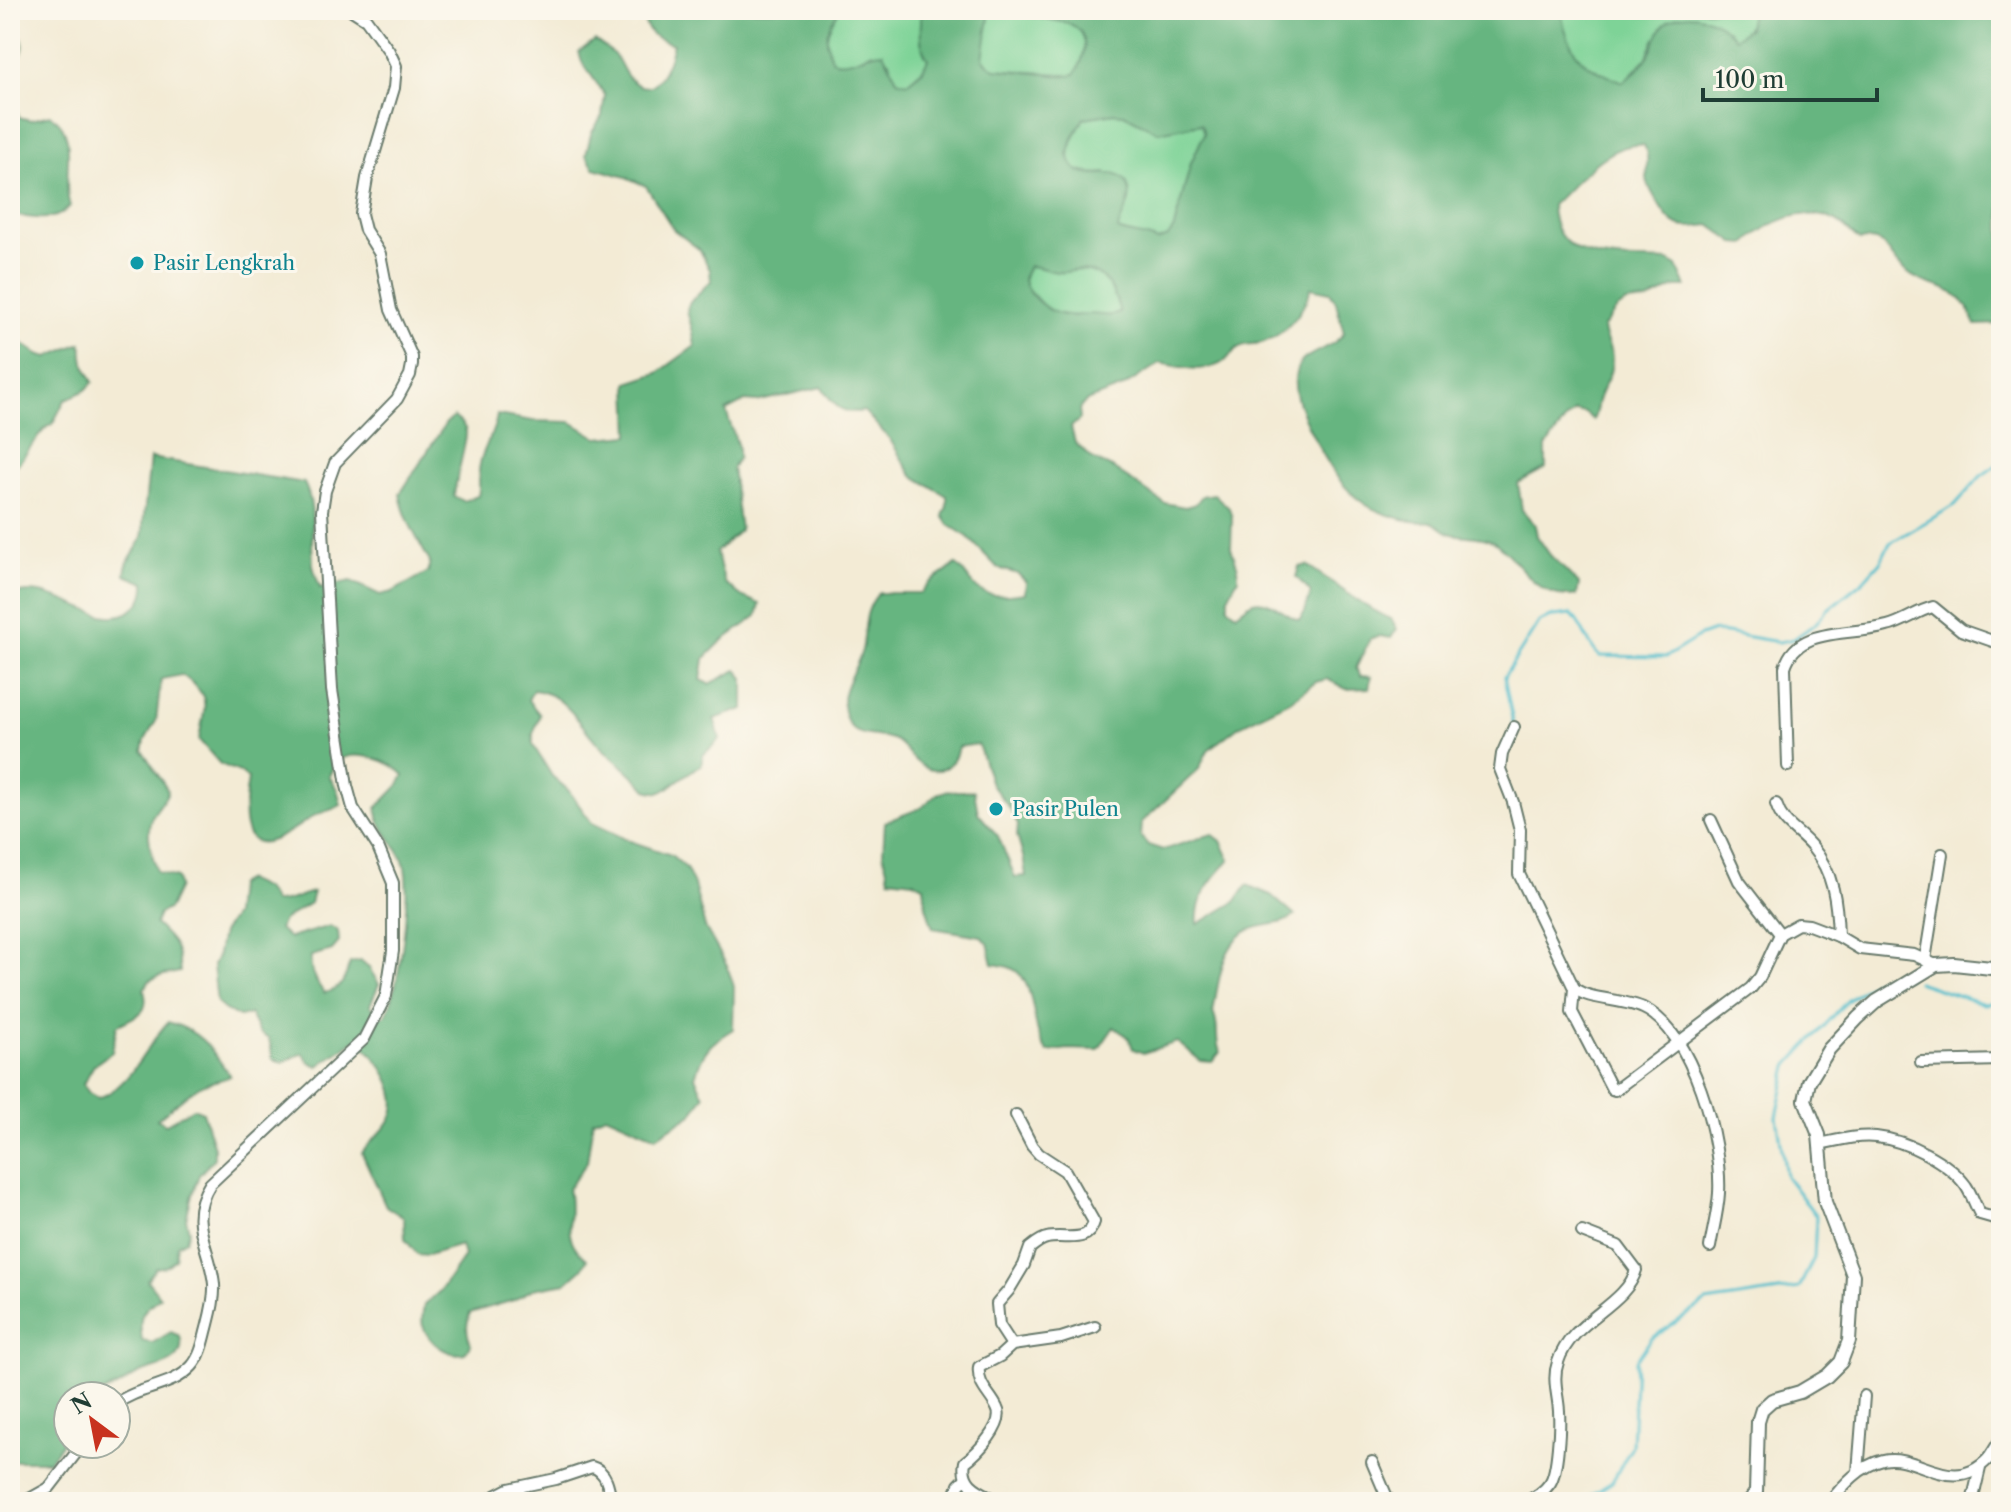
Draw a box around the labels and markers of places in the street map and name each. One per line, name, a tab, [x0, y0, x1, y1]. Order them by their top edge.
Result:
place label: Pasir Lengkrah	[153, 251, 295, 275]
marker: Pasir Lengkrah	[128, 254, 146, 272]
place label: Pasir Pulen	[1012, 797, 1119, 821]
marker: Pasir Pulen	[987, 800, 1005, 818]

